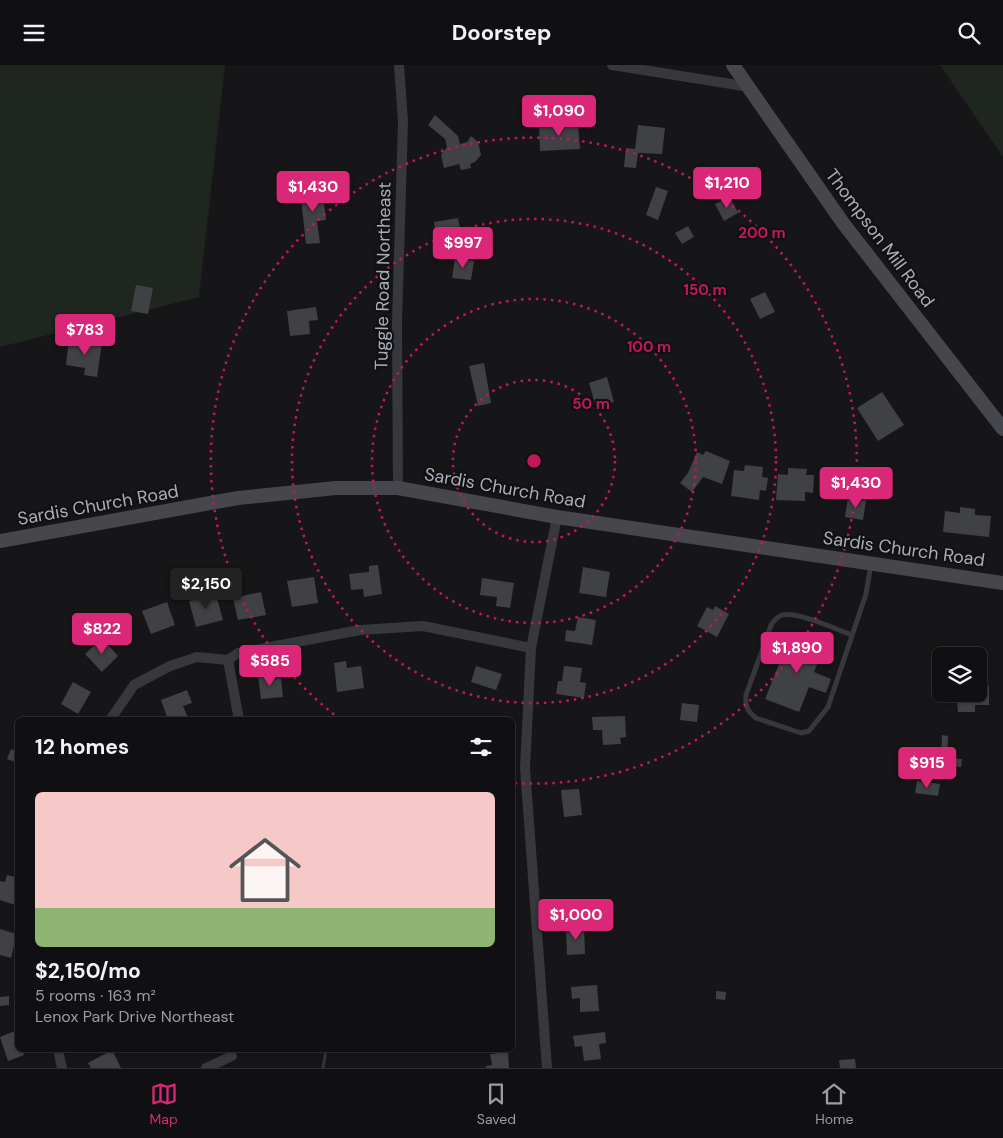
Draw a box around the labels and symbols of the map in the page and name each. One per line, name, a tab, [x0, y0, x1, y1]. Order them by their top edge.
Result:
pin: $1,090	[518, 95, 600, 137]
street label: Thompson Mill Road	[820, 164, 940, 312]
pin: $1,210	[686, 167, 768, 209]
pin: $1,430	[272, 171, 354, 213]
street label: Tuggle Road Northeast	[369, 182, 397, 370]
text: 200 m	[738, 223, 786, 243]
pin: $997	[433, 227, 493, 269]
text: 150 m	[684, 280, 727, 300]
pin: $783	[55, 313, 115, 356]
text: 100 m	[627, 337, 671, 357]
text: 50 m	[572, 394, 610, 414]
centre of rings	[525, 452, 543, 470]
street label: Sardis Church Road	[423, 462, 587, 514]
pin: $1,430	[815, 467, 897, 509]
street label: Sardis Church Road	[16, 479, 180, 531]
street label: Sardis Church Road	[822, 526, 986, 572]
pin: $2,150	[165, 567, 247, 610]
pin: $822	[72, 613, 132, 655]
pin: $1,890	[756, 631, 838, 674]
pin: $585	[240, 645, 300, 687]
pin: $915	[897, 747, 957, 789]
pin: $1,000	[535, 899, 617, 941]

